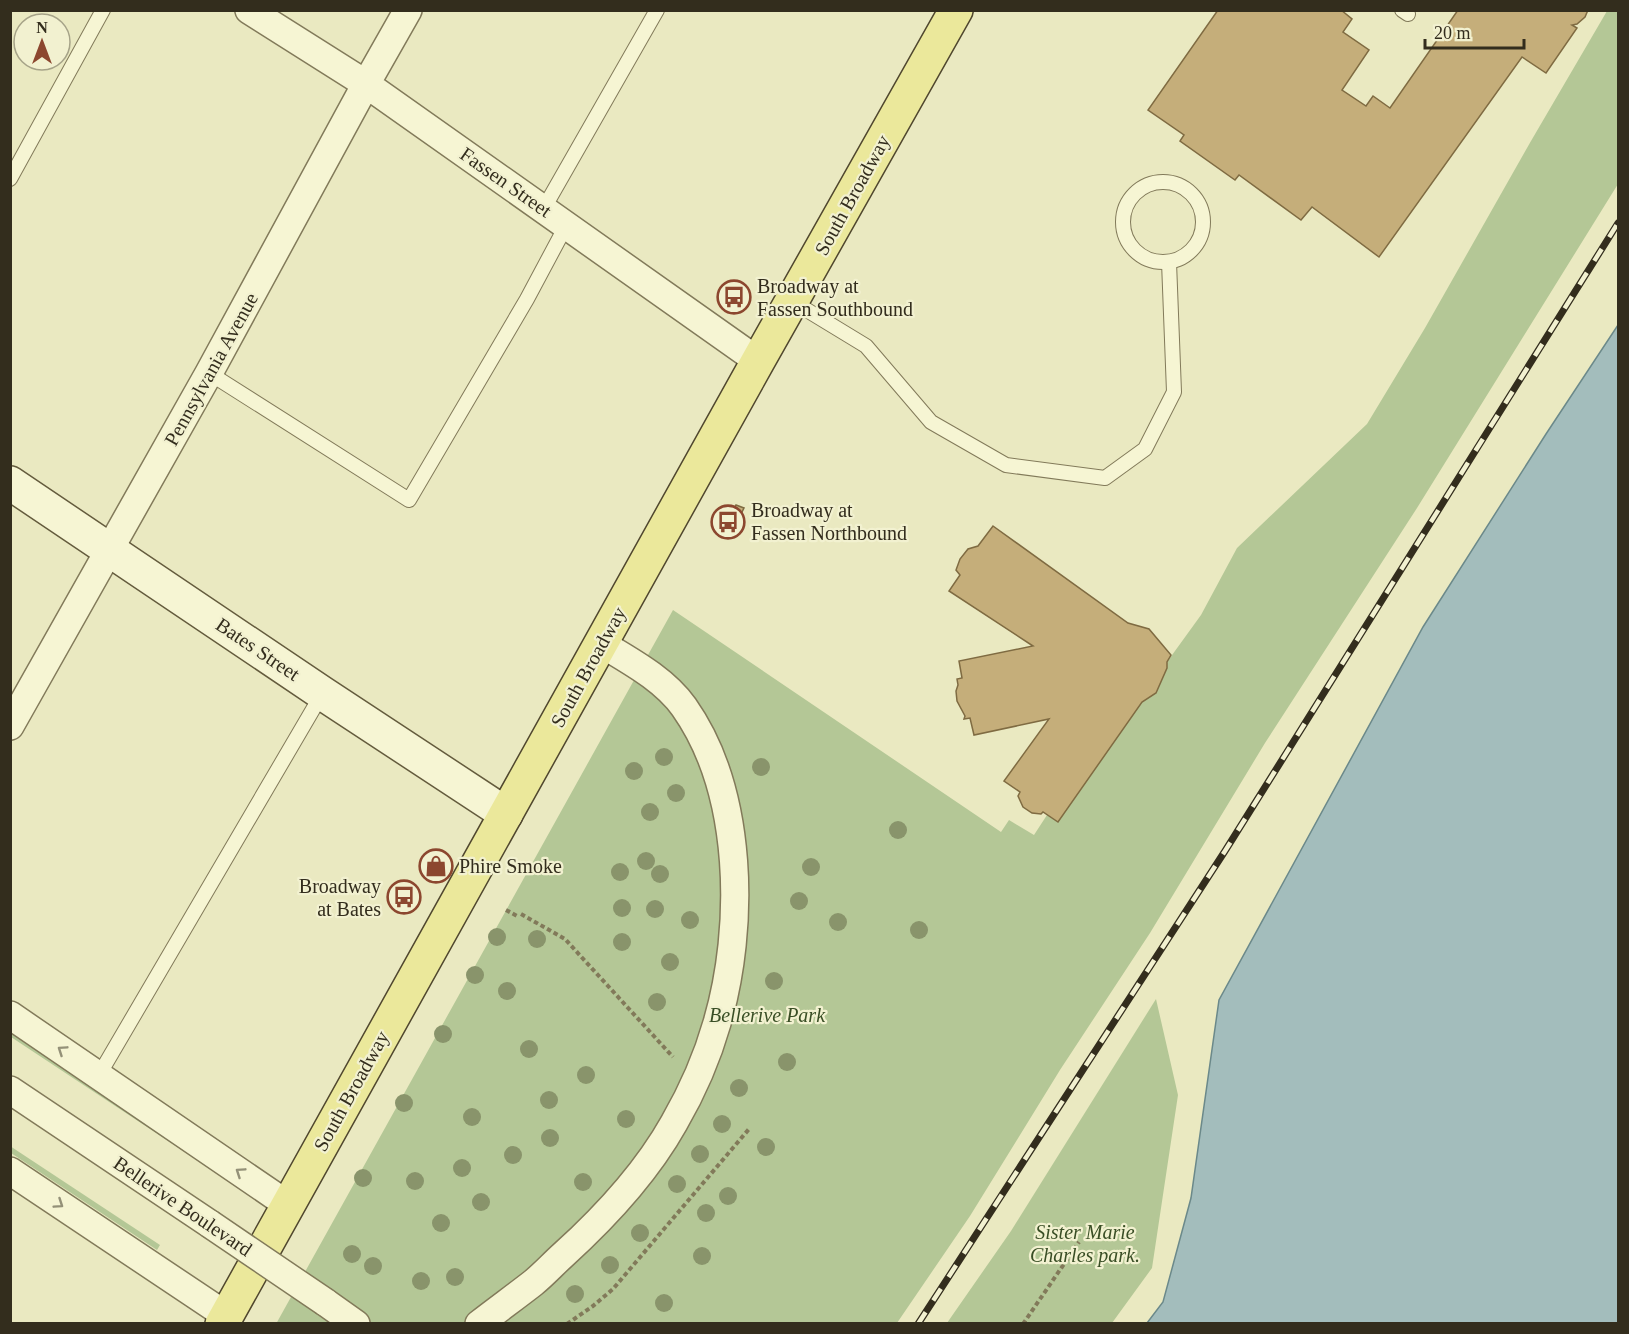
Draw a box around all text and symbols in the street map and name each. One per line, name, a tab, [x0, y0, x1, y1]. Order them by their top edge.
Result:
north arrow	[12, 12, 72, 72]
scale bar	[1425, 12, 1524, 50]
text: N	[36, 19, 48, 36]
text: 20 m	[1434, 23, 1471, 43]
street label: South Broadway	[810, 131, 895, 259]
street label: Fassen Street	[456, 143, 556, 222]
place label: Broadway at Fassen Southbound	[757, 275, 913, 320]
bus stop icon: Broadway at Fassen Southbound	[716, 279, 752, 315]
street label: Pennsylvania Avenue	[160, 289, 263, 450]
place label: Broadway at Fassen Northbound	[751, 499, 907, 544]
bus stop icon: Broadway at Fassen Northbound	[710, 504, 746, 540]
street label: South Broadway	[546, 603, 631, 731]
street label: Bates Street	[212, 613, 304, 685]
shop icon: Phire Smoke	[418, 848, 454, 884]
place label: Phire Smoke	[459, 855, 562, 877]
place label: Broadway at Bates	[299, 875, 381, 920]
bus stop icon: Broadway at Bates	[386, 879, 422, 915]
park label: Bellerive Park	[709, 1004, 826, 1026]
street label: South Broadway	[309, 1027, 394, 1155]
one-way arrow	[57, 1046, 68, 1057]
street label: Bellerive Boulevard	[110, 1152, 256, 1260]
one-way arrow	[236, 1168, 247, 1179]
one-way arrow	[52, 1197, 63, 1208]
park label: Sister Marie Charles park.	[1030, 1221, 1140, 1267]

